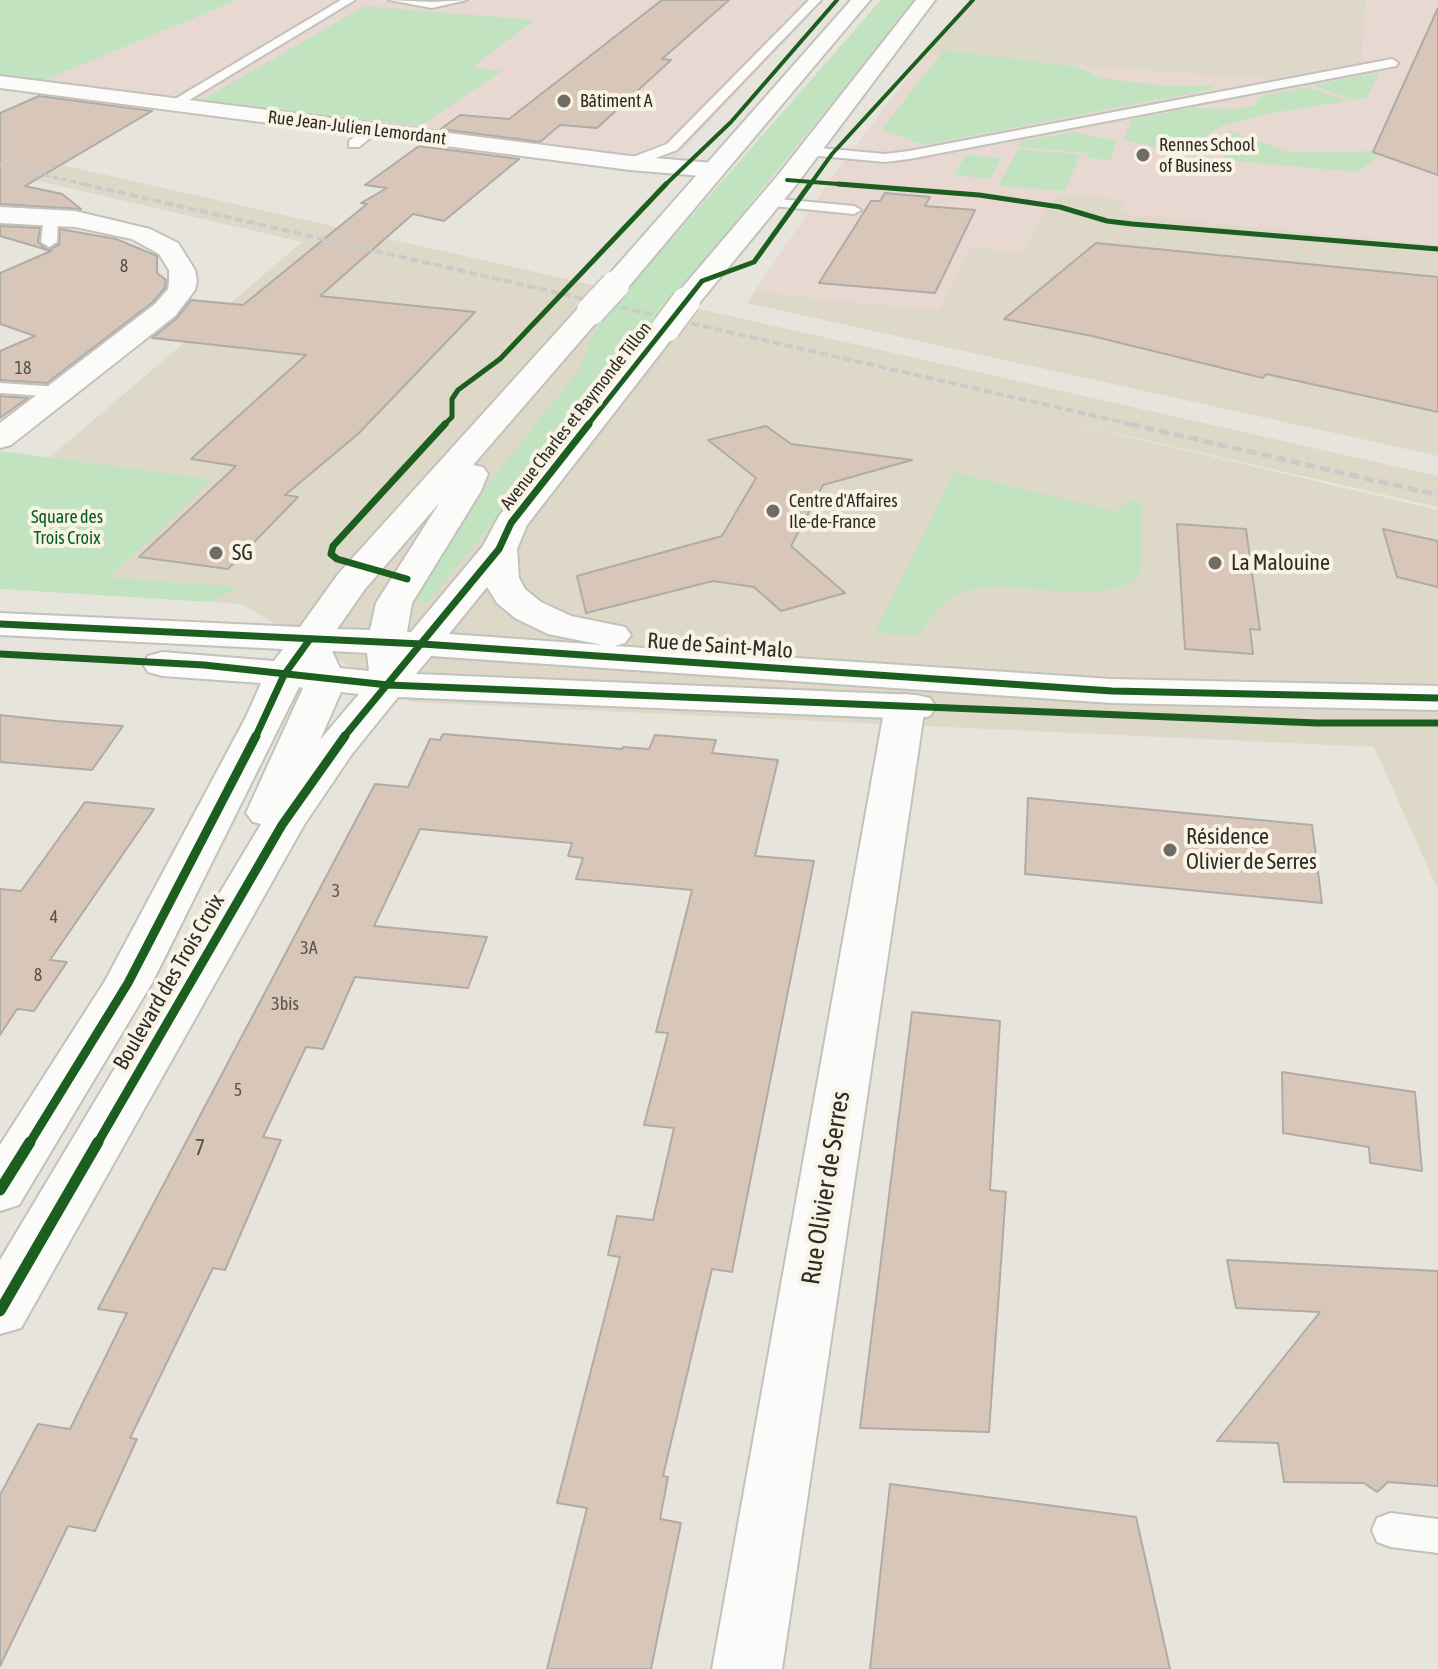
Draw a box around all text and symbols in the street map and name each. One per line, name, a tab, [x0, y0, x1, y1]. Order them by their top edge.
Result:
place label: Bâtiment A	[580, 90, 653, 112]
marker: Bâtiment A	[555, 92, 573, 110]
street label: Rue Jean-Julien Lemordant	[267, 106, 447, 150]
place label: Rennes School of Business	[1159, 134, 1255, 176]
marker: Rennes School of Business	[1134, 146, 1152, 164]
house number: 8	[120, 255, 128, 277]
street label: Avenue Charles et Raymonde Tillon	[496, 318, 656, 514]
house number: 18	[15, 357, 31, 379]
place label: Centre d'Affaires Ile-de-France	[789, 490, 898, 532]
marker: Centre d'Affaires Ile-de-France	[764, 502, 782, 520]
park label: Square des Trois Croix	[31, 506, 103, 548]
place label: SG	[232, 540, 253, 566]
marker: SG	[207, 544, 225, 562]
place label: La Malouine	[1231, 550, 1330, 576]
marker: La Malouine	[1206, 554, 1224, 572]
street label: Rue de Saint-Malo	[646, 628, 794, 664]
place label: Résidence Olivier de Serres	[1186, 824, 1317, 876]
marker: Résidence Olivier de Serres	[1161, 841, 1179, 859]
house number: 3	[332, 880, 340, 902]
street label: Boulevard des Trois Croix	[108, 889, 230, 1075]
house number: 4	[50, 906, 58, 928]
house number: 3A	[300, 937, 318, 959]
house number: 8	[34, 964, 42, 986]
house number: 3bis	[271, 993, 299, 1015]
house number: 5	[234, 1079, 242, 1101]
street label: Rue Olivier de Serres	[795, 1089, 857, 1287]
house number: 7	[195, 1135, 205, 1161]

